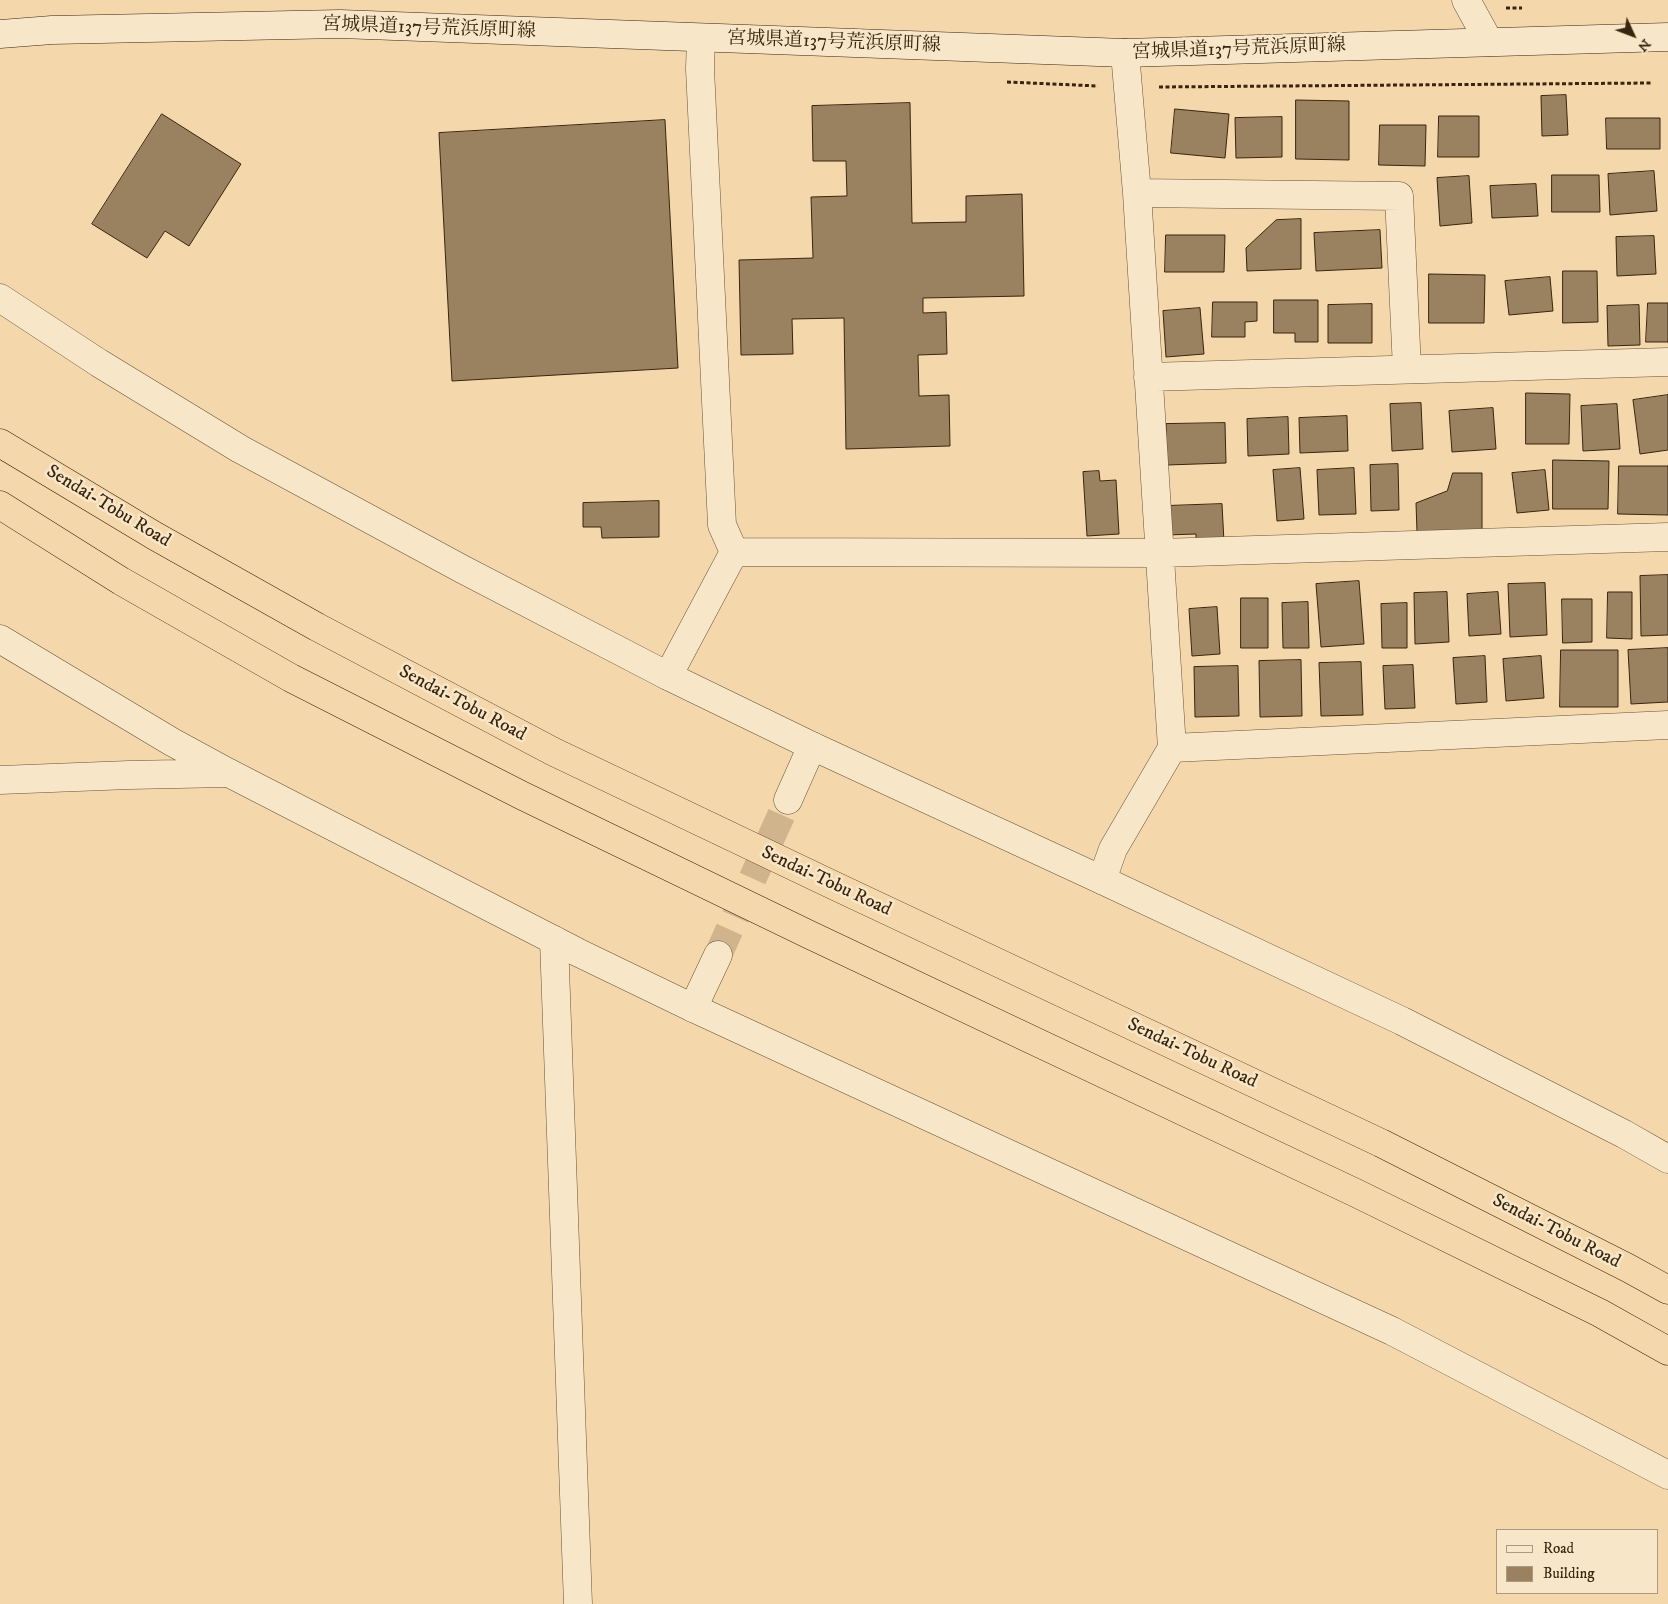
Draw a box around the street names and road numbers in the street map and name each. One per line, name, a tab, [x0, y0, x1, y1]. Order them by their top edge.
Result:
street label: 宮城県道137号荒浜原町線	[322, 14, 536, 44]
street label: 宮城県道137号荒浜原町線	[727, 28, 941, 58]
street label: 宮城県道137号荒浜原町線	[1132, 35, 1346, 65]
street label: Sendai-Tobu Road	[42, 461, 174, 553]
street label: Sendai-Tobu Road	[394, 661, 530, 747]
street label: Sendai-Tobu Road	[757, 842, 895, 922]
street label: Sendai-Tobu Road	[1123, 1014, 1261, 1094]
street label: Sendai-Tobu Road	[1488, 1190, 1624, 1274]

